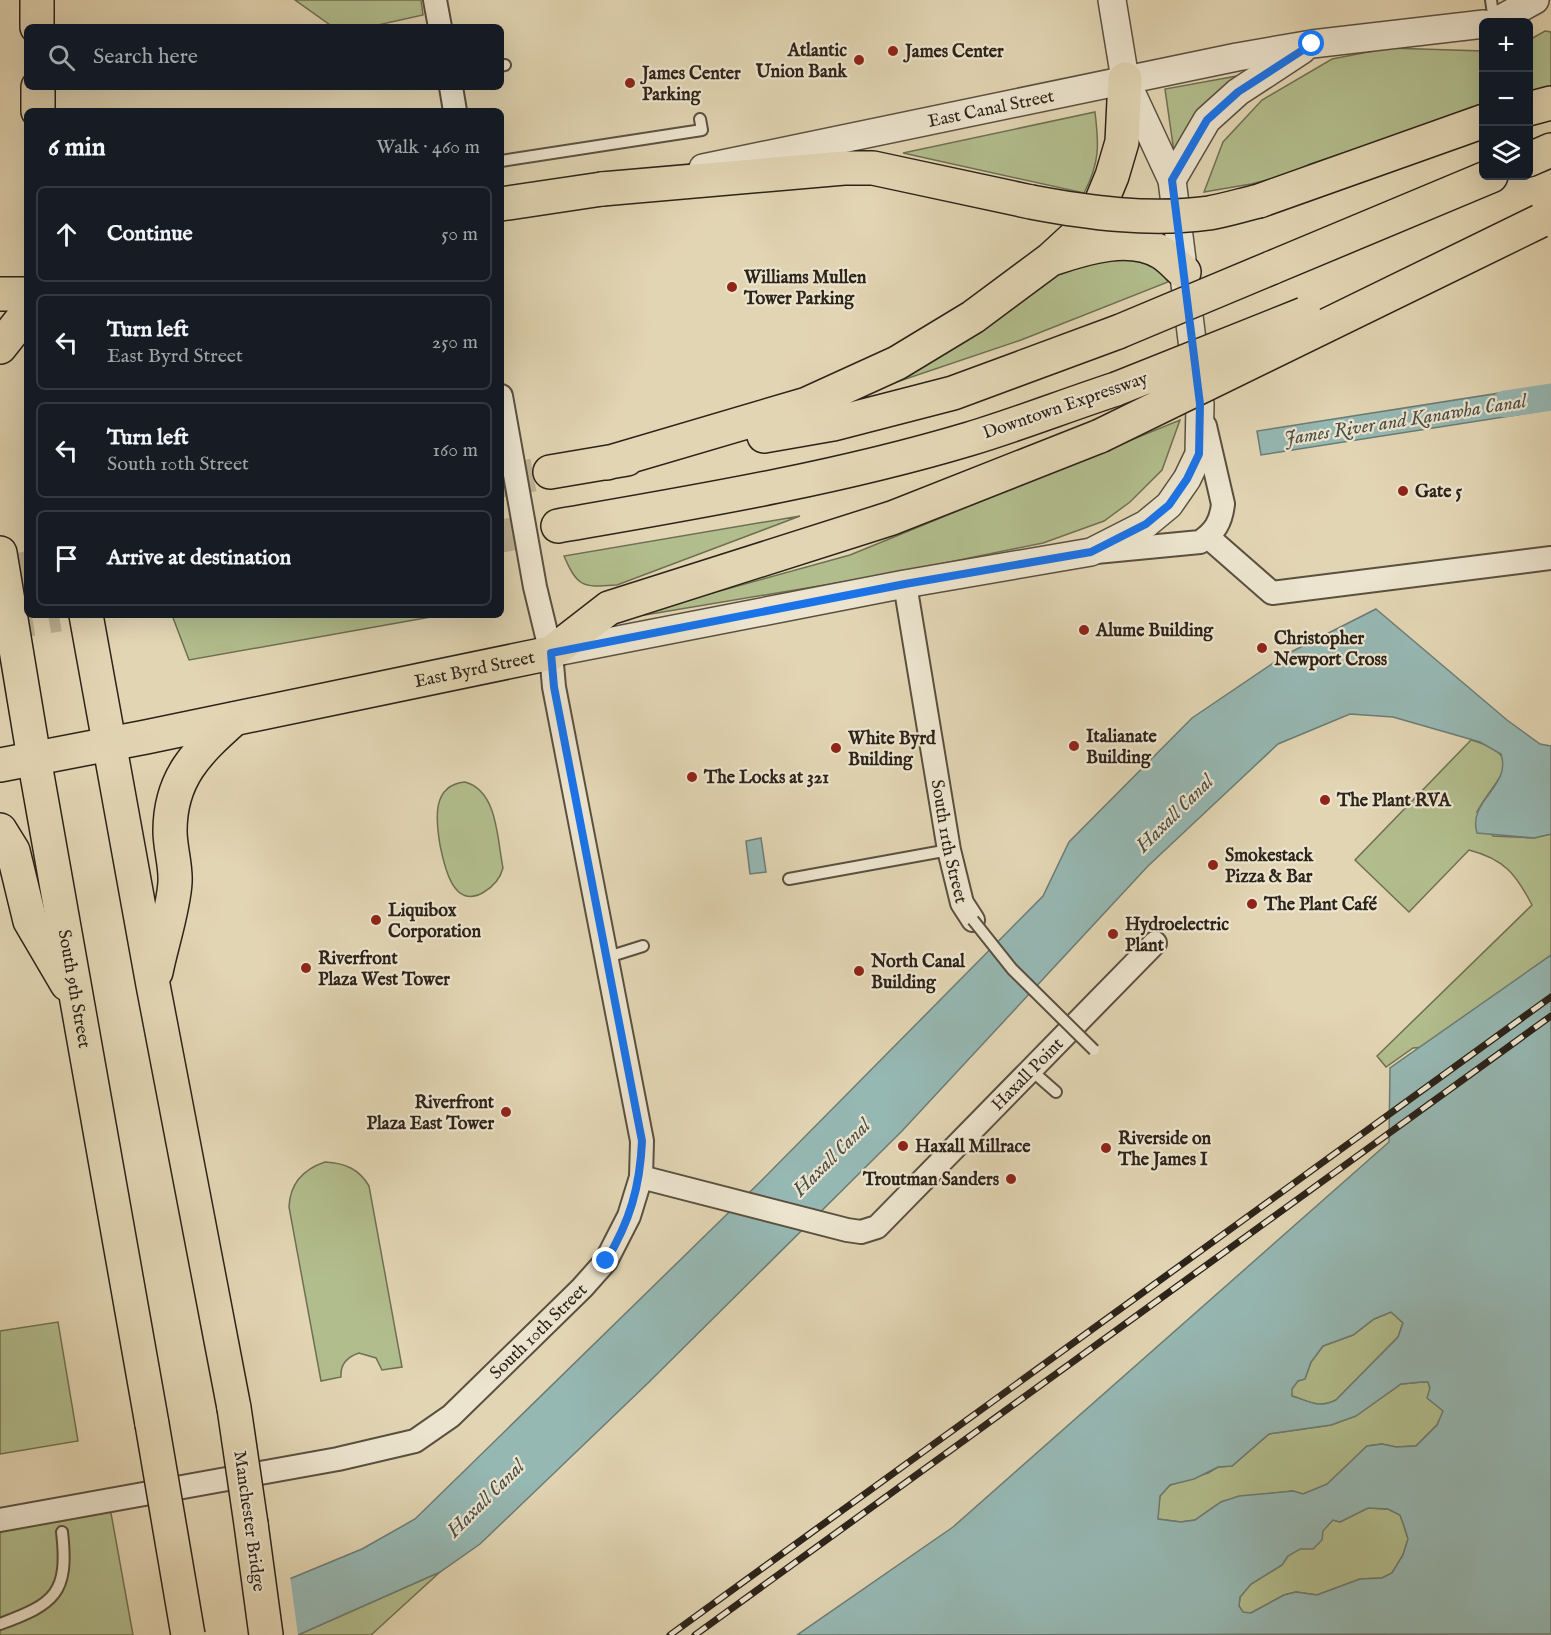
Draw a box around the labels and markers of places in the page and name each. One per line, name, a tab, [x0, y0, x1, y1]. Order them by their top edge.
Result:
place label: Atlantic Union Bank	[755, 40, 848, 84]
place label: James Center	[903, 41, 1004, 64]
marker: James Center	[886, 44, 900, 58]
marker: Atlantic Union Bank	[852, 53, 866, 67]
place label: James Center Parking	[640, 63, 741, 107]
marker: James Center Parking	[623, 76, 637, 90]
place label: Williams Mullen Tower Parking	[743, 267, 867, 311]
marker: Williams Mullen Tower Parking	[725, 280, 739, 294]
place label: Gate 5	[1415, 481, 1462, 504]
marker: Gate 5	[1396, 484, 1410, 498]
place label: Alume Building	[1095, 620, 1214, 643]
marker: Alume Building	[1077, 623, 1091, 637]
place label: Christopher Newport Cross	[1273, 628, 1388, 672]
marker: Christopher Newport Cross	[1255, 641, 1269, 655]
place label: Italianate Building	[1086, 726, 1158, 770]
place label: White Byrd Building	[847, 728, 936, 772]
marker: Italianate Building	[1067, 739, 1081, 753]
marker: White Byrd Building	[829, 741, 843, 755]
place label: The Locks at 321	[703, 767, 829, 790]
marker: The Locks at 321	[685, 770, 699, 784]
place label: The Plant RVA	[1336, 790, 1452, 813]
marker: The Plant RVA	[1318, 793, 1332, 807]
place label: Smokestack Pizza & Bar	[1225, 845, 1314, 889]
marker: Smokestack Pizza & Bar	[1206, 858, 1220, 872]
place label: The Plant Café	[1263, 894, 1378, 917]
marker: The Plant Café	[1245, 897, 1259, 911]
place label: Liquibox Corporation	[388, 900, 481, 944]
marker: Liquibox Corporation	[369, 913, 383, 927]
place label: Hydroelectric Plant	[1125, 914, 1229, 958]
marker: Hydroelectric Plant	[1106, 927, 1120, 941]
place label: Riverfront Plaza West Tower	[318, 948, 450, 992]
place label: North Canal Building	[870, 951, 966, 995]
marker: Riverfront Plaza West Tower	[299, 961, 313, 975]
marker: North Canal Building	[852, 964, 866, 978]
place label: Riverfront Plaza East Tower	[367, 1092, 495, 1136]
marker: Riverfront Plaza East Tower	[499, 1105, 513, 1119]
place label: Riverside on The James I	[1117, 1128, 1212, 1172]
place label: Haxall Millrace	[915, 1136, 1031, 1159]
marker: Haxall Millrace	[896, 1139, 910, 1153]
marker: Riverside on The James I	[1099, 1141, 1113, 1155]
place label: Troutman Sanders	[862, 1169, 1000, 1192]
marker: Troutman Sanders	[1004, 1172, 1018, 1186]

